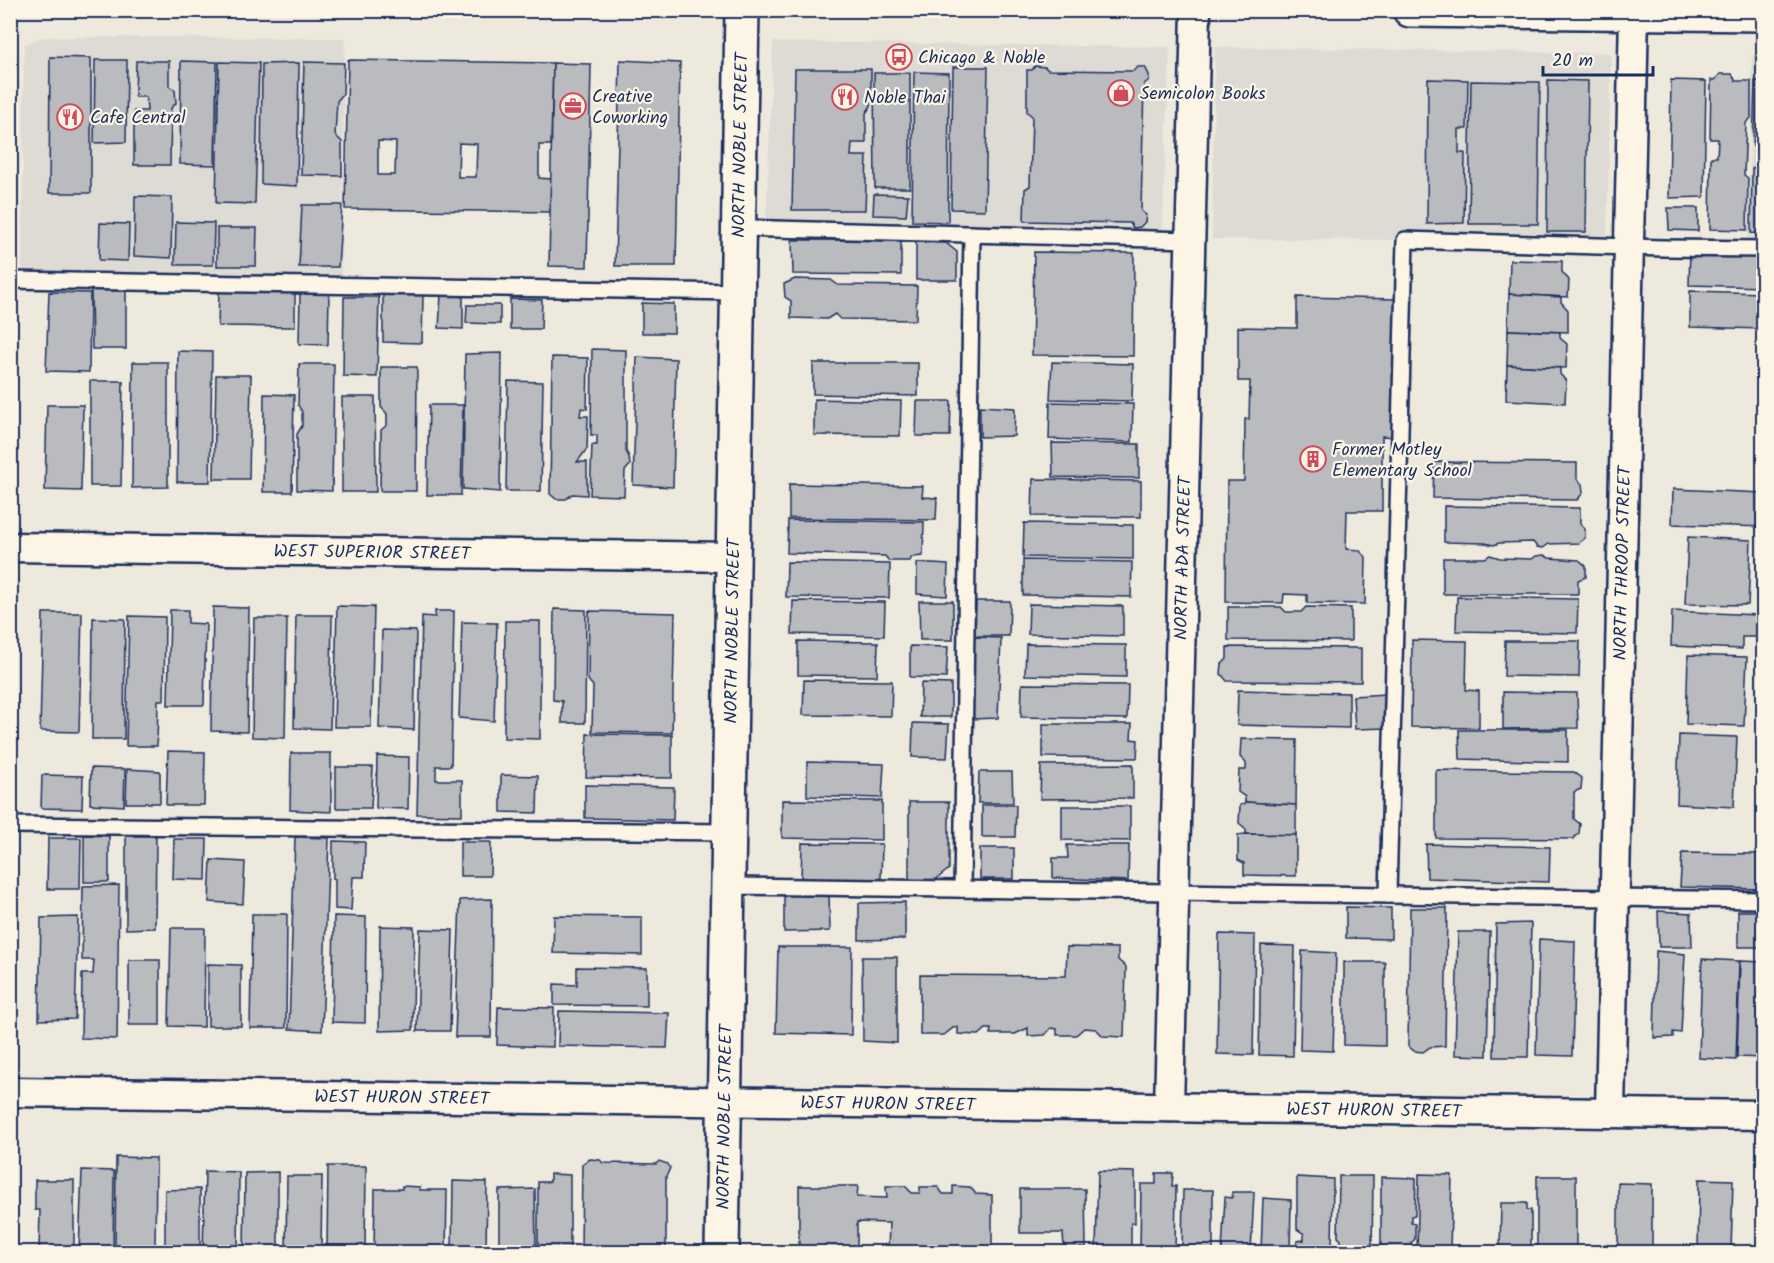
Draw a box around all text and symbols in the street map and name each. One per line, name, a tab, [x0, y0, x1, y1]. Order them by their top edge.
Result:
scale bar	[1543, 39, 1652, 77]
bus stop icon: Chicago & Noble	[884, 42, 914, 72]
place label: Chicago & Noble	[918, 44, 1045, 73]
text: 20 m	[1552, 47, 1593, 76]
street label: NORTH NOBLE STREET	[725, 51, 757, 238]
shop icon: Semicolon Books	[1106, 78, 1136, 108]
place label: Semicolon Books	[1140, 80, 1266, 109]
restaurant icon: Noble Thai	[830, 82, 860, 112]
place label: Creative Coworking	[592, 83, 668, 133]
place label: Noble Thai	[864, 84, 946, 113]
office icon: Creative Coworking	[558, 91, 588, 121]
restaurant icon: Cafe Central	[55, 102, 85, 132]
place label: Cafe Central	[90, 104, 186, 133]
place label: Former Motley Elementary School	[1332, 436, 1473, 486]
building icon: Former Motley Elementary School	[1298, 444, 1328, 474]
street label: NORTH THROOP STREET	[1607, 464, 1640, 661]
street label: NORTH ADA STREET	[1167, 475, 1201, 640]
street label: NORTH NOBLE STREET	[718, 537, 750, 724]
street label: WEST SUPERIOR STREET	[273, 538, 472, 569]
street label: NORTH NOBLE STREET	[710, 1023, 742, 1210]
street label: WEST HURON STREET	[314, 1083, 491, 1114]
street label: WEST HURON STREET	[800, 1089, 977, 1121]
street label: WEST HURON STREET	[1286, 1096, 1463, 1127]

